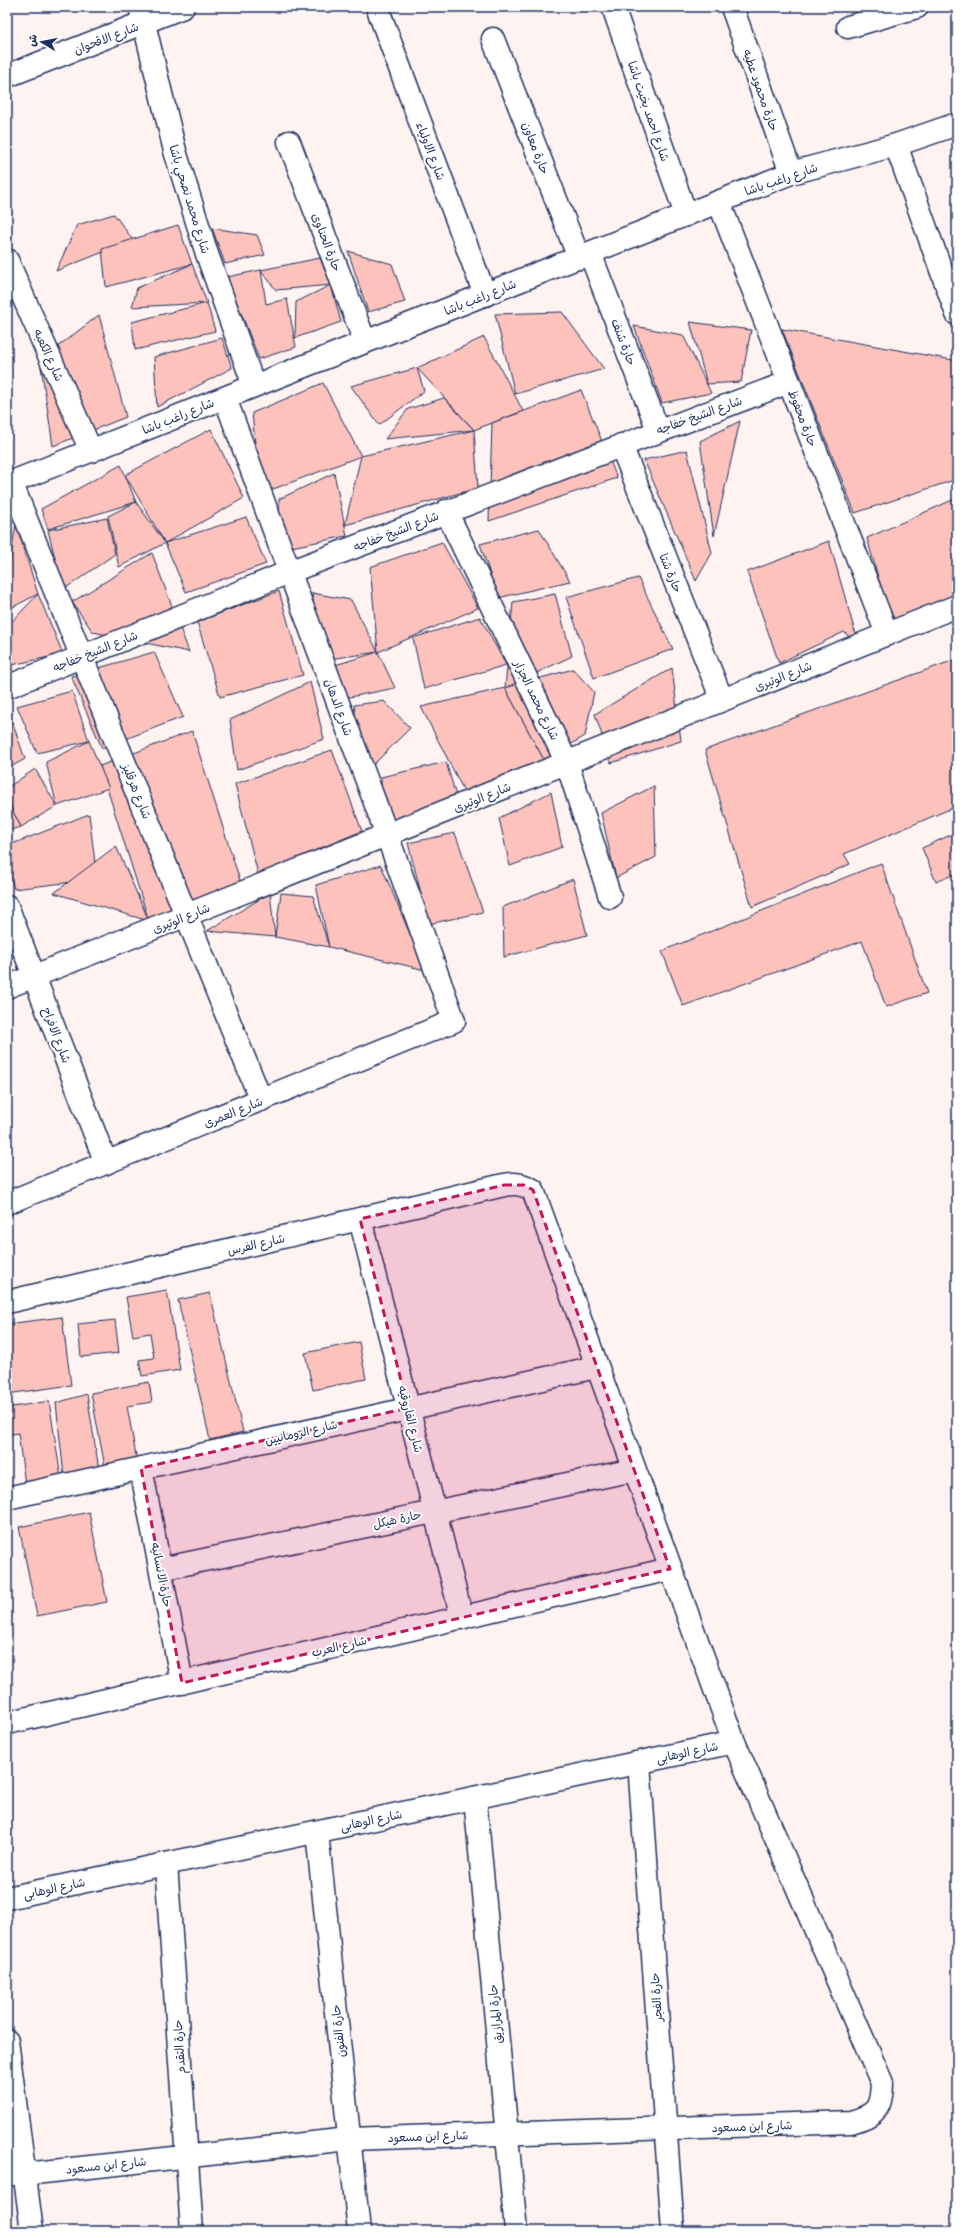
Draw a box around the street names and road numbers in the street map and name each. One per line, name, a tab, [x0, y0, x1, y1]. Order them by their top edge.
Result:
street label: شارع الاقحوان	[72, 19, 141, 59]
street label: حارة محمود عطيه	[740, 47, 782, 133]
street label: شارع احمد بخيت باشا	[623, 59, 673, 164]
street label: شارع الاولياء	[411, 120, 449, 183]
street label: حارة معاون	[518, 120, 553, 177]
street label: شارع محمد نصحي باشا	[162, 143, 214, 256]
street label: شارع راغب باشا	[742, 159, 820, 200]
street label: حارة الحناوى	[308, 211, 345, 274]
street label: شارع راغب باشا	[442, 276, 519, 320]
street label: حارة شنف	[608, 317, 640, 367]
street label: شارع الكعبه	[29, 326, 67, 384]
street label: حارة محفوظ	[785, 387, 821, 449]
street label: شارع الشيخ خفاجه	[654, 393, 745, 439]
street label: شارع راغب باشا	[140, 395, 217, 439]
street label: شارع الشيخ خفاجه	[351, 508, 442, 556]
street label: حارة شتا	[656, 551, 686, 595]
street label: شارع الشيخ خفاجه	[50, 627, 140, 677]
street label: شارع محمد الجزار	[509, 657, 563, 743]
street label: شارع الوتيرى	[752, 658, 815, 696]
street label: شارع الدهان	[320, 676, 356, 738]
street label: شارع هرقليز	[117, 760, 155, 822]
street label: شارع الوتيرى	[451, 779, 514, 817]
street label: شارع الوتيرى	[150, 900, 213, 938]
street label: شارع الافراح	[38, 1005, 75, 1066]
street label: شارع العمرى	[201, 1093, 266, 1133]
street label: شارع الفرس	[226, 1230, 287, 1260]
street label: شارع الفاروقيه	[393, 1384, 427, 1455]
street label: شارع الرومانيين	[263, 1416, 339, 1450]
street label: حارة هيكل	[371, 1507, 423, 1531]
street label: حارة الانسانيه	[148, 1541, 176, 1609]
street label: شارع العرب	[310, 1632, 369, 1662]
street label: شارع الوهابى	[655, 1738, 720, 1768]
street label: شارع الوهابى	[339, 1806, 404, 1836]
street label: شارع الوهابى	[22, 1874, 87, 1904]
street label: حارة الفجر	[647, 1972, 666, 2023]
street label: حارة المرازيق	[485, 1984, 505, 2044]
street label: حارة الفنون	[328, 2004, 348, 2058]
street label: حارة التقدم	[170, 2019, 190, 2075]
street label: شارع ابن مسعود	[711, 2117, 793, 2137]
street label: شارع ابن مسعود	[387, 2127, 469, 2147]
street label: شارع ابن مسعود	[65, 2153, 147, 2179]

